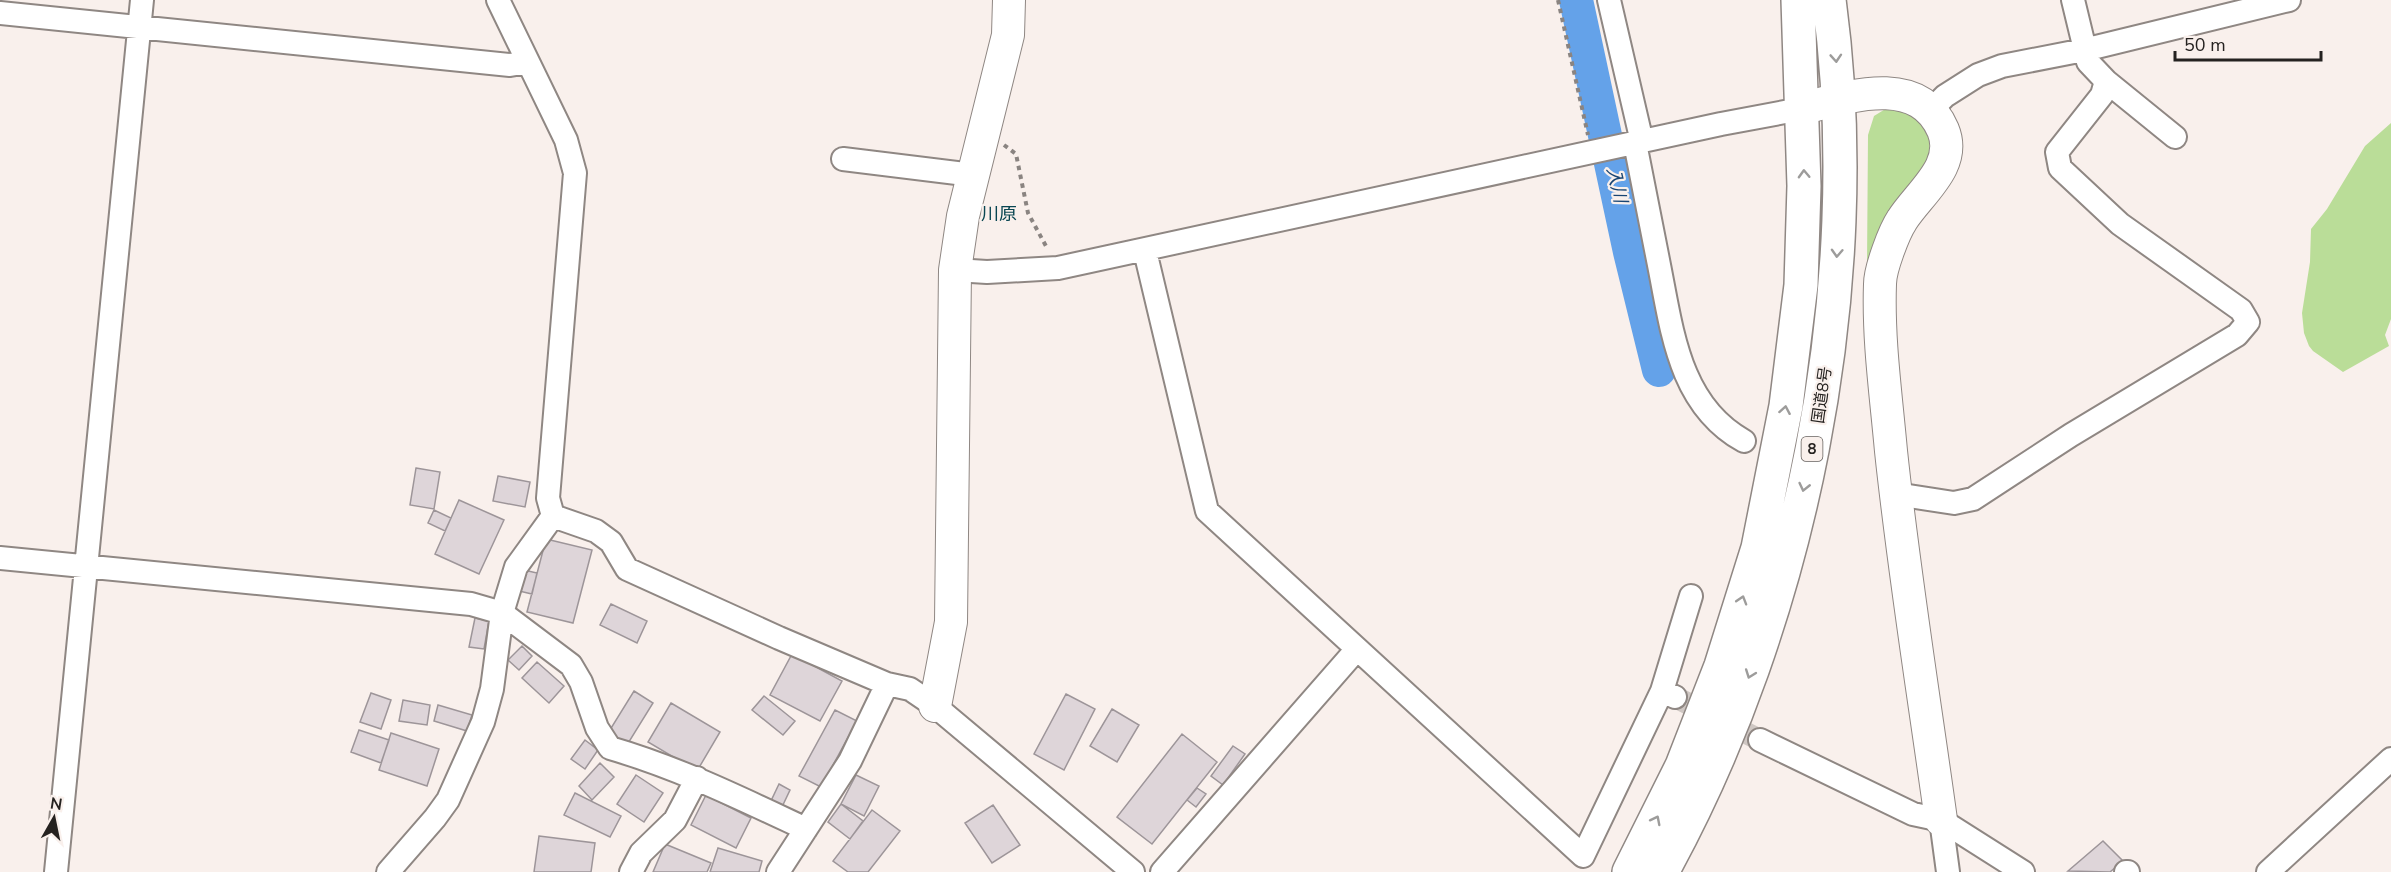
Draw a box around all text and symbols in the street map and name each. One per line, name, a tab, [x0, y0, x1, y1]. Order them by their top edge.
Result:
scale bar	[2175, 24, 2320, 62]
text: 50 m	[2184, 33, 2226, 57]
one-way arrow	[1829, 54, 1842, 63]
water label: 入川	[1601, 165, 1633, 207]
one-way arrow	[1797, 169, 1810, 178]
district label: 川原	[981, 202, 1017, 226]
one-way arrow	[1830, 248, 1843, 257]
street label: 国道8号	[1807, 365, 1837, 425]
one-way arrow	[1778, 405, 1791, 415]
road number: 8	[1802, 437, 1822, 461]
one-way arrow	[1799, 482, 1812, 492]
one-way arrow	[1735, 595, 1747, 606]
one-way arrow	[1745, 668, 1757, 679]
north arrow	[24, 788, 84, 848]
text: N	[49, 792, 64, 816]
one-way arrow	[1648, 815, 1660, 826]

